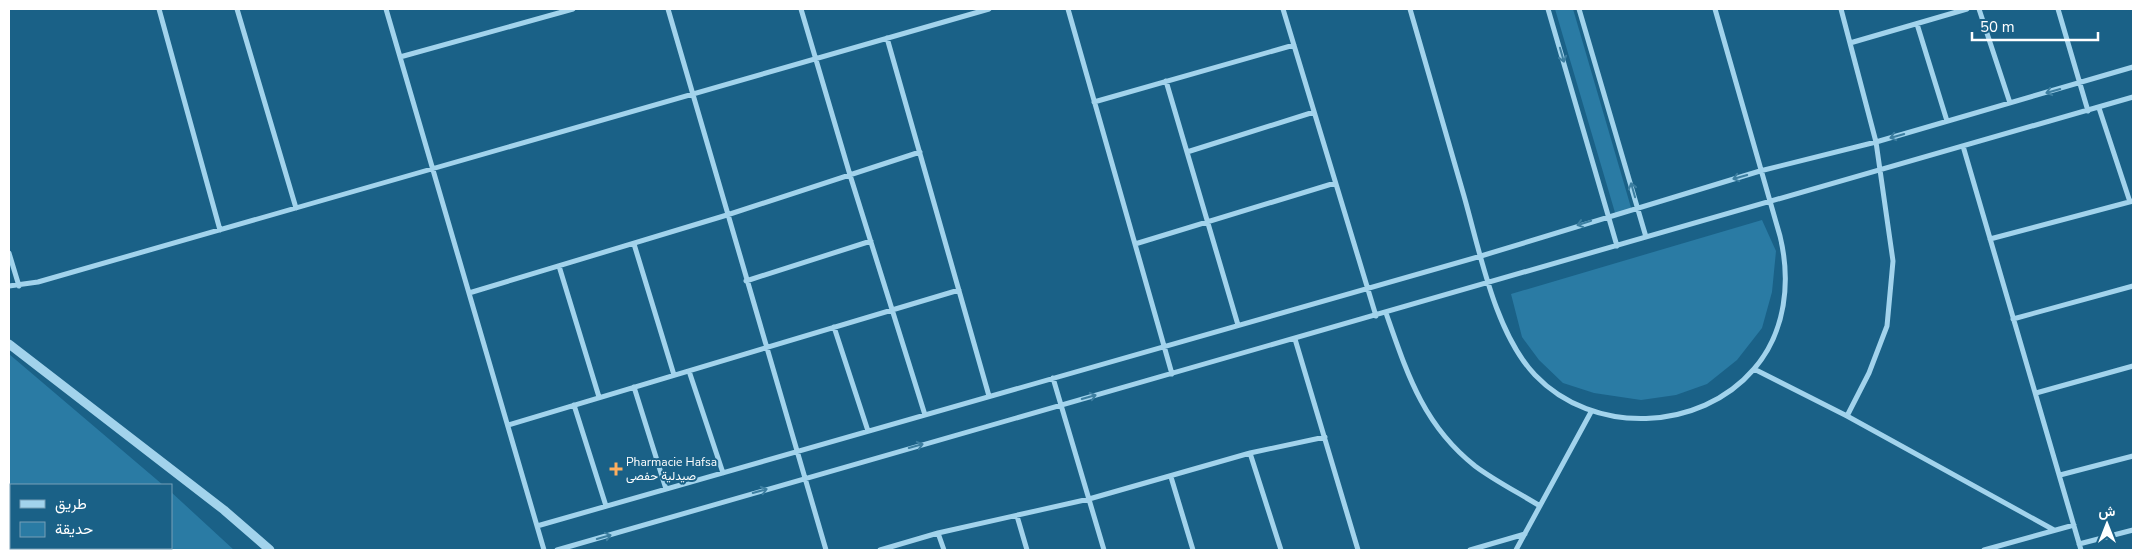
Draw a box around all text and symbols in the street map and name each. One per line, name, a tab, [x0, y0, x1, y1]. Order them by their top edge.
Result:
scale bar	[1972, 10, 2098, 42]
text: 50 m	[1980, 17, 2015, 37]
one-way arrow	[1557, 47, 1567, 63]
one-way arrow	[2045, 86, 2061, 96]
one-way arrow	[1889, 131, 1905, 141]
one-way arrow	[1732, 173, 1748, 183]
one-way arrow	[1627, 183, 1637, 199]
one-way arrow	[1576, 219, 1592, 228]
one-way arrow	[1081, 392, 1097, 402]
one-way arrow	[908, 441, 924, 451]
place label: Pharmacie Hafsa صيدلية حفصى	[626, 454, 717, 484]
marker: Pharmacie Hafsa صيدلية حفصى	[610, 463, 622, 475]
legend	[10, 484, 172, 549]
one-way arrow	[752, 485, 768, 495]
text: طريق	[55, 494, 87, 514]
north arrow	[2082, 499, 2132, 549]
text: ش	[2099, 502, 2116, 521]
text: حديقة	[55, 519, 93, 539]
one-way arrow	[596, 531, 612, 541]

